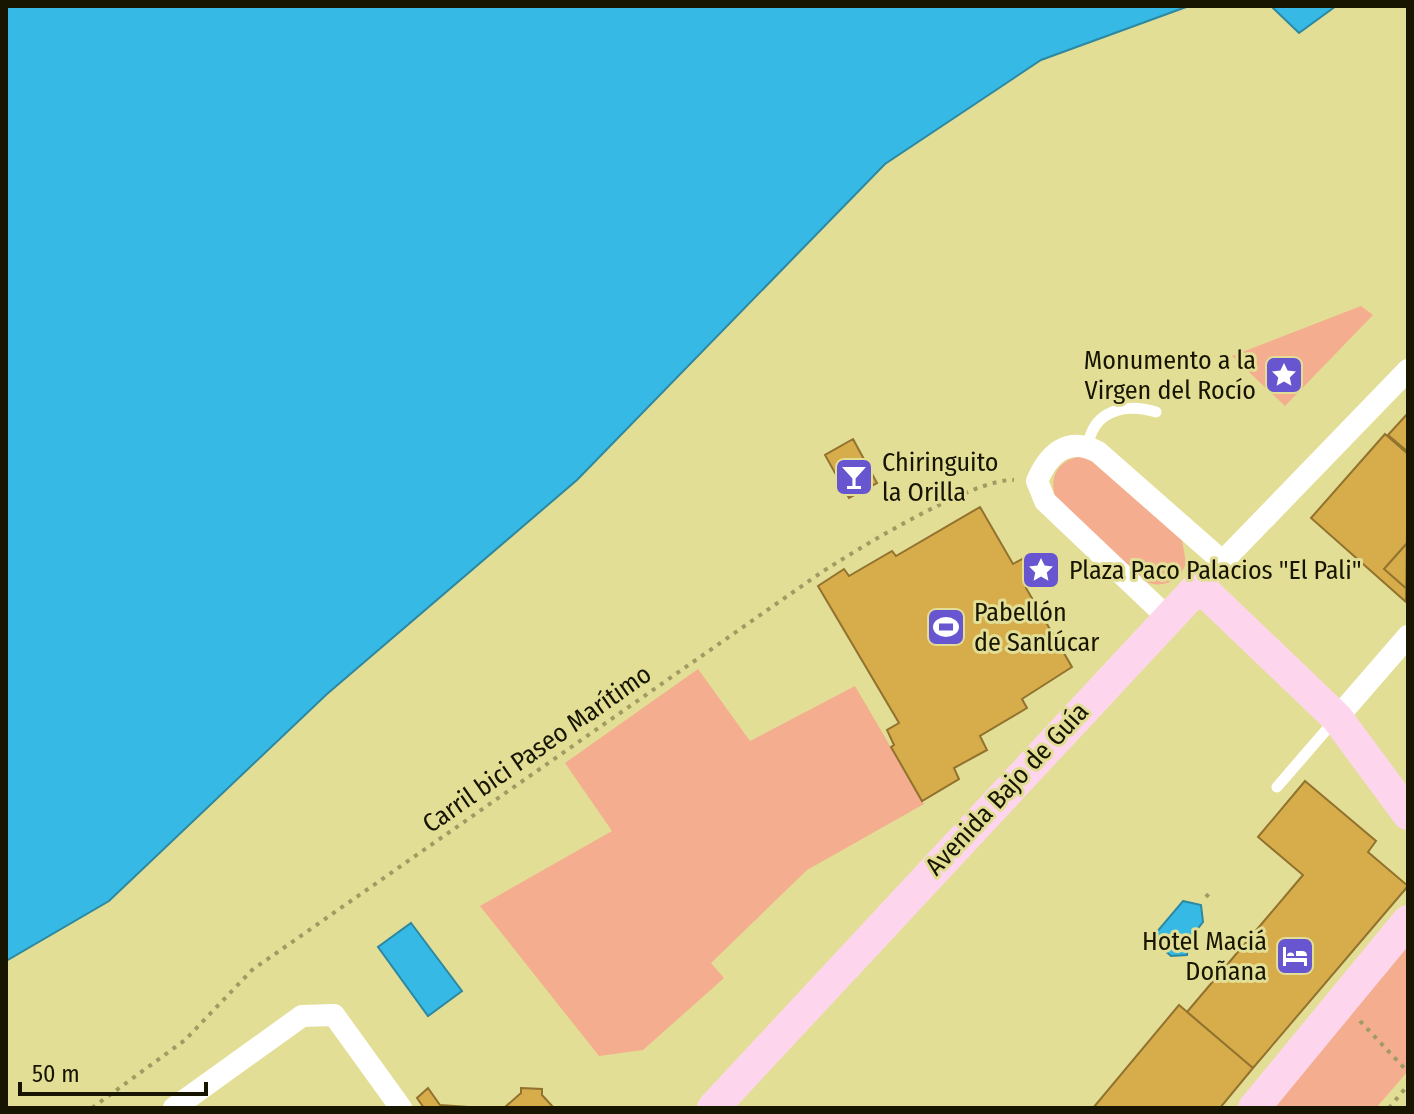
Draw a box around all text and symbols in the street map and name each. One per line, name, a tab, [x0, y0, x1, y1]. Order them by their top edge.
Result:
place label: Monumento a la Virgen del Rocío	[1084, 345, 1256, 406]
place icon: Monumento a la Virgen del Rocío	[1263, 354, 1305, 396]
place label: Chiringuito la Orilla	[882, 447, 998, 508]
bar icon: Chiringuito la Orilla	[833, 456, 875, 498]
place icon: Plaza Paco Palacios "El Pali"	[1020, 549, 1062, 591]
place label: Plaza Paco Palacios "El Pali"	[1069, 555, 1362, 586]
place label: Pabellón de Sanlúcar	[974, 597, 1099, 658]
sports icon: Pabellón de Sanlúcar	[925, 606, 967, 648]
street label: Carril bici Paseo Marítimo	[417, 658, 657, 840]
street label: Avenida Bajo de Guía	[919, 696, 1095, 882]
place label: Hotel Maciá Doñana	[1142, 926, 1267, 987]
hotel icon: Hotel Maciá Doñana	[1274, 935, 1316, 977]
scale bar	[20, 1046, 206, 1096]
text: 50 m	[32, 1060, 80, 1088]

